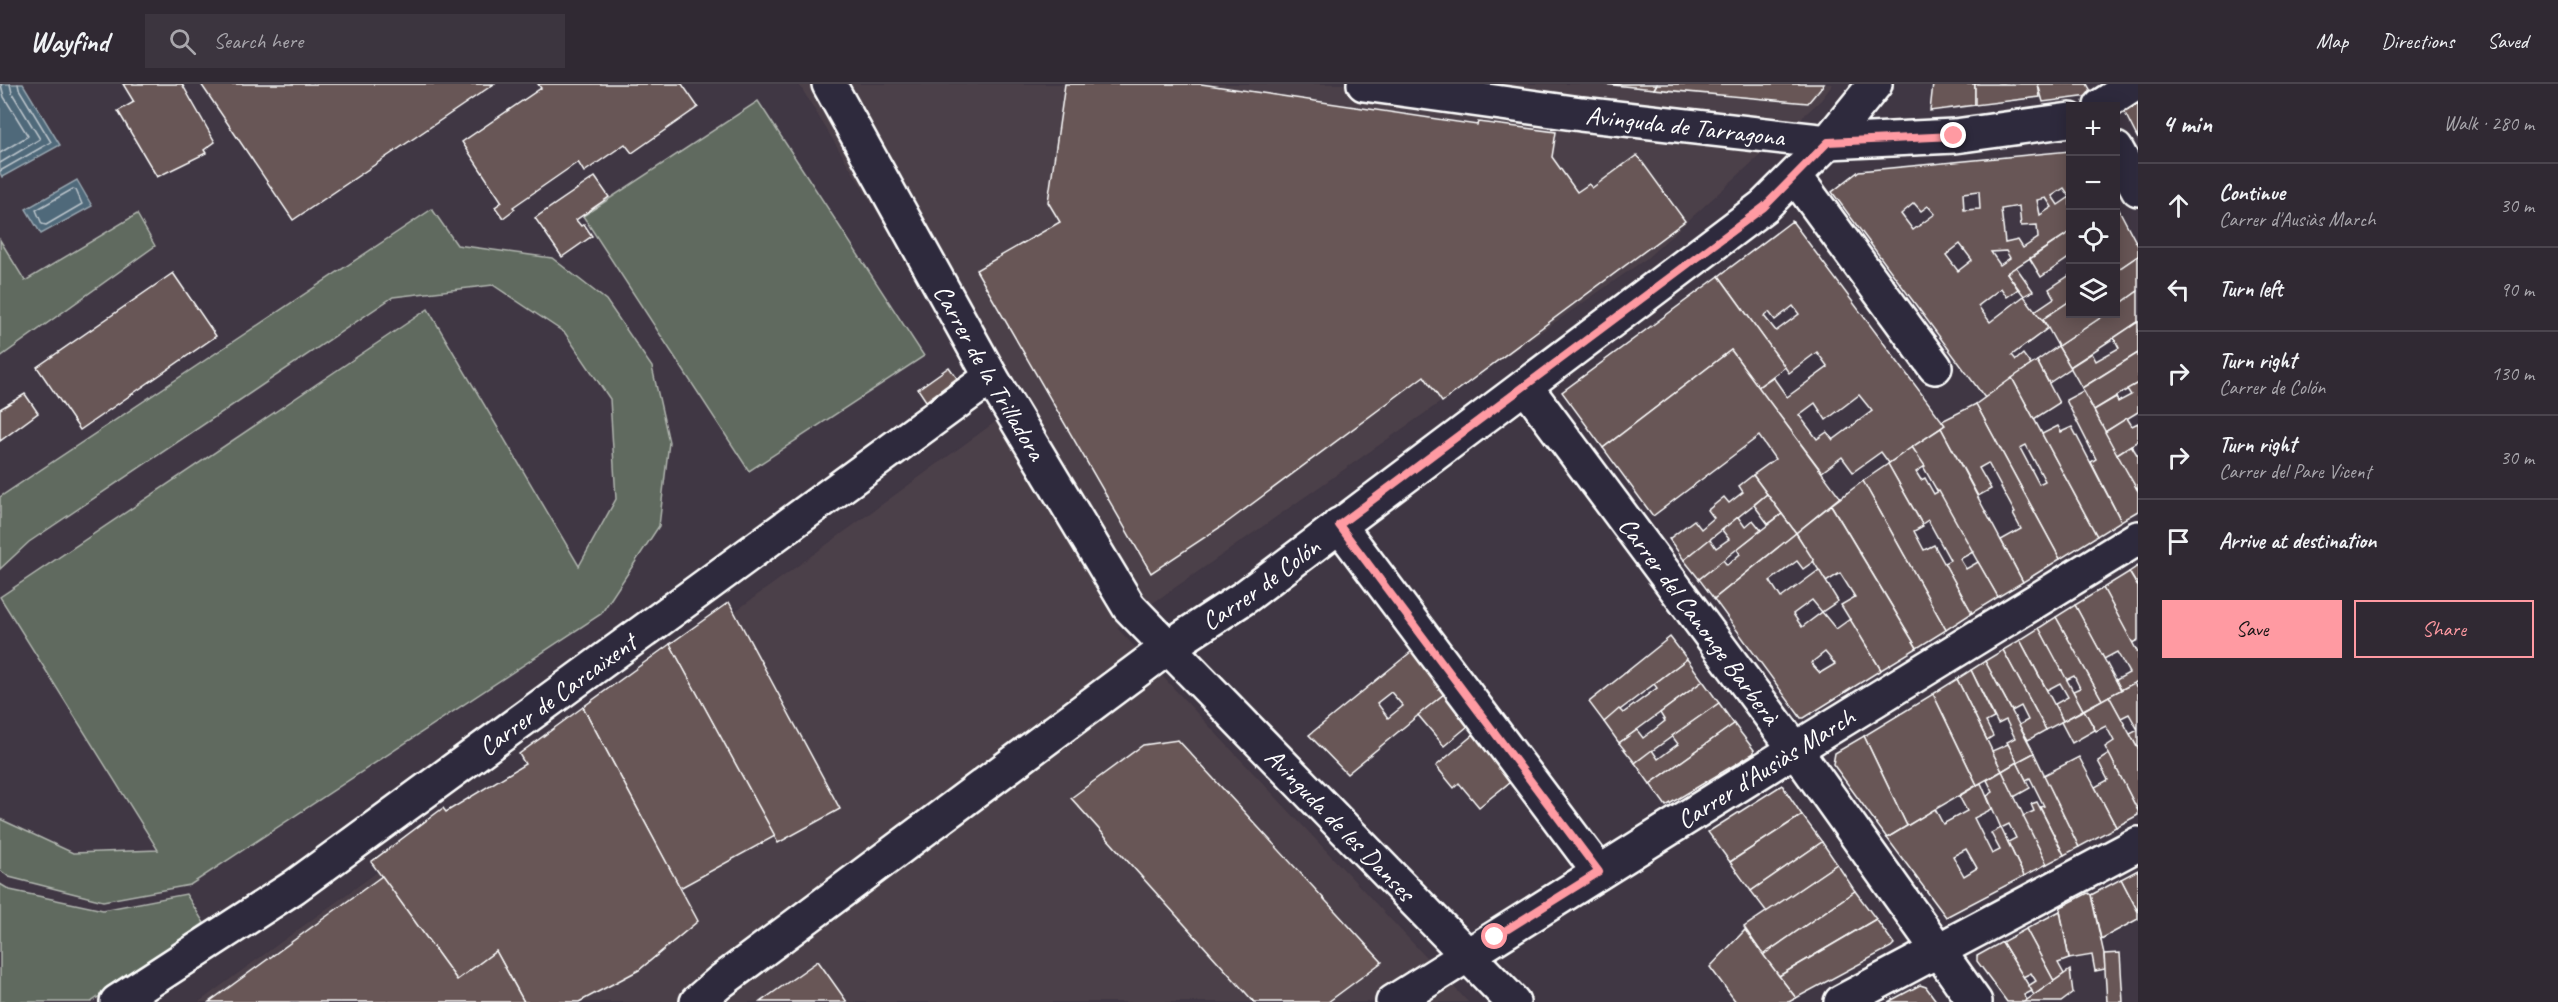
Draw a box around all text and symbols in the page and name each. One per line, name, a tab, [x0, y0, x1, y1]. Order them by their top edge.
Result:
search box	[145, 14, 565, 68]
text: Wayfind	[30, 24, 109, 59]
icon: search	[166, 25, 199, 58]
text: Search here	[214, 27, 303, 55]
text: Map	[2316, 28, 2348, 54]
text: Directions	[2381, 28, 2454, 54]
text: Saved	[2487, 28, 2528, 54]
street label: Avinguda de Tarragona	[1584, 98, 1788, 154]
map controls	[2066, 102, 2120, 318]
button: +	[2066, 102, 2120, 156]
text: 4 min	[2162, 107, 2212, 140]
text: Walk · 280 m	[2444, 111, 2534, 136]
route end	[1940, 122, 1966, 148]
button: −	[2066, 156, 2120, 210]
text: Continue	[2219, 179, 2285, 207]
icon: ahead	[2162, 189, 2195, 222]
text: 30 m	[2500, 193, 2534, 218]
text: Carrer d'Ausiàs March	[2219, 207, 2376, 232]
button: locate	[2066, 210, 2120, 264]
button: layers	[2066, 264, 2120, 318]
icon: left	[2162, 273, 2195, 306]
text: Turn left	[2219, 275, 2283, 303]
text: 90 m	[2500, 277, 2534, 302]
street label: Carrer de la Trilladora	[927, 279, 1054, 467]
text: Turn right	[2219, 347, 2296, 375]
icon: right	[2162, 357, 2195, 390]
text: 130 m	[2491, 361, 2534, 386]
text: Carrer de Colón	[2219, 375, 2325, 400]
text: Turn right	[2219, 431, 2296, 459]
icon: right	[2162, 441, 2195, 474]
text: 30 m	[2500, 445, 2534, 470]
text: Carrer del Pare Vicent	[2219, 459, 2371, 484]
street label: Carrer del Canonge Barberà	[1611, 510, 1789, 732]
icon: arrive	[2162, 525, 2195, 558]
text: Arrive at destination	[2219, 527, 2376, 555]
street label: Carrer de Colón	[1195, 529, 1327, 638]
button: Save	[2162, 600, 2342, 658]
button: Share	[2354, 600, 2534, 658]
street label: Carrer de Carcaixent	[472, 624, 645, 763]
street label: Carrer d'Ausiàs March	[1671, 699, 1862, 836]
street label: Avinguda de les Danses	[1258, 741, 1424, 909]
route start	[1481, 923, 1507, 949]

